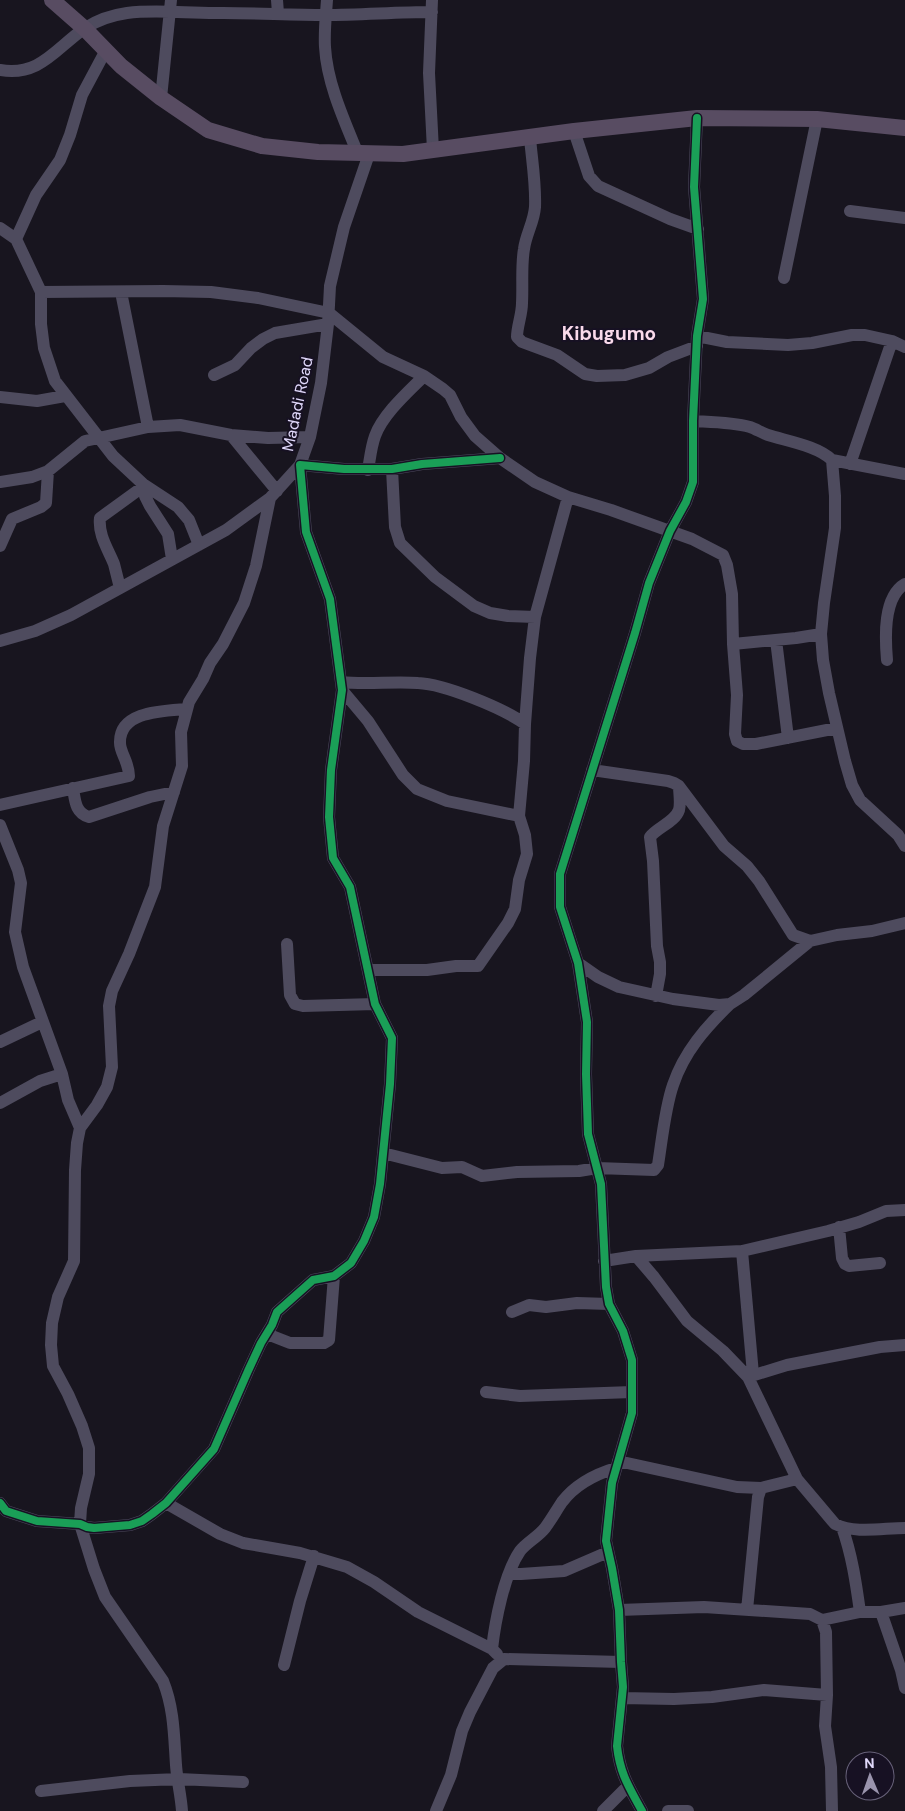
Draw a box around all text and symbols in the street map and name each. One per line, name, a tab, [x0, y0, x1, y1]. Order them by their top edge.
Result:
district label: Kibugumo	[562, 321, 656, 346]
street label: Madadi Road	[277, 355, 318, 453]
north arrow	[845, 1751, 895, 1801]
text: N	[864, 1754, 875, 1772]

